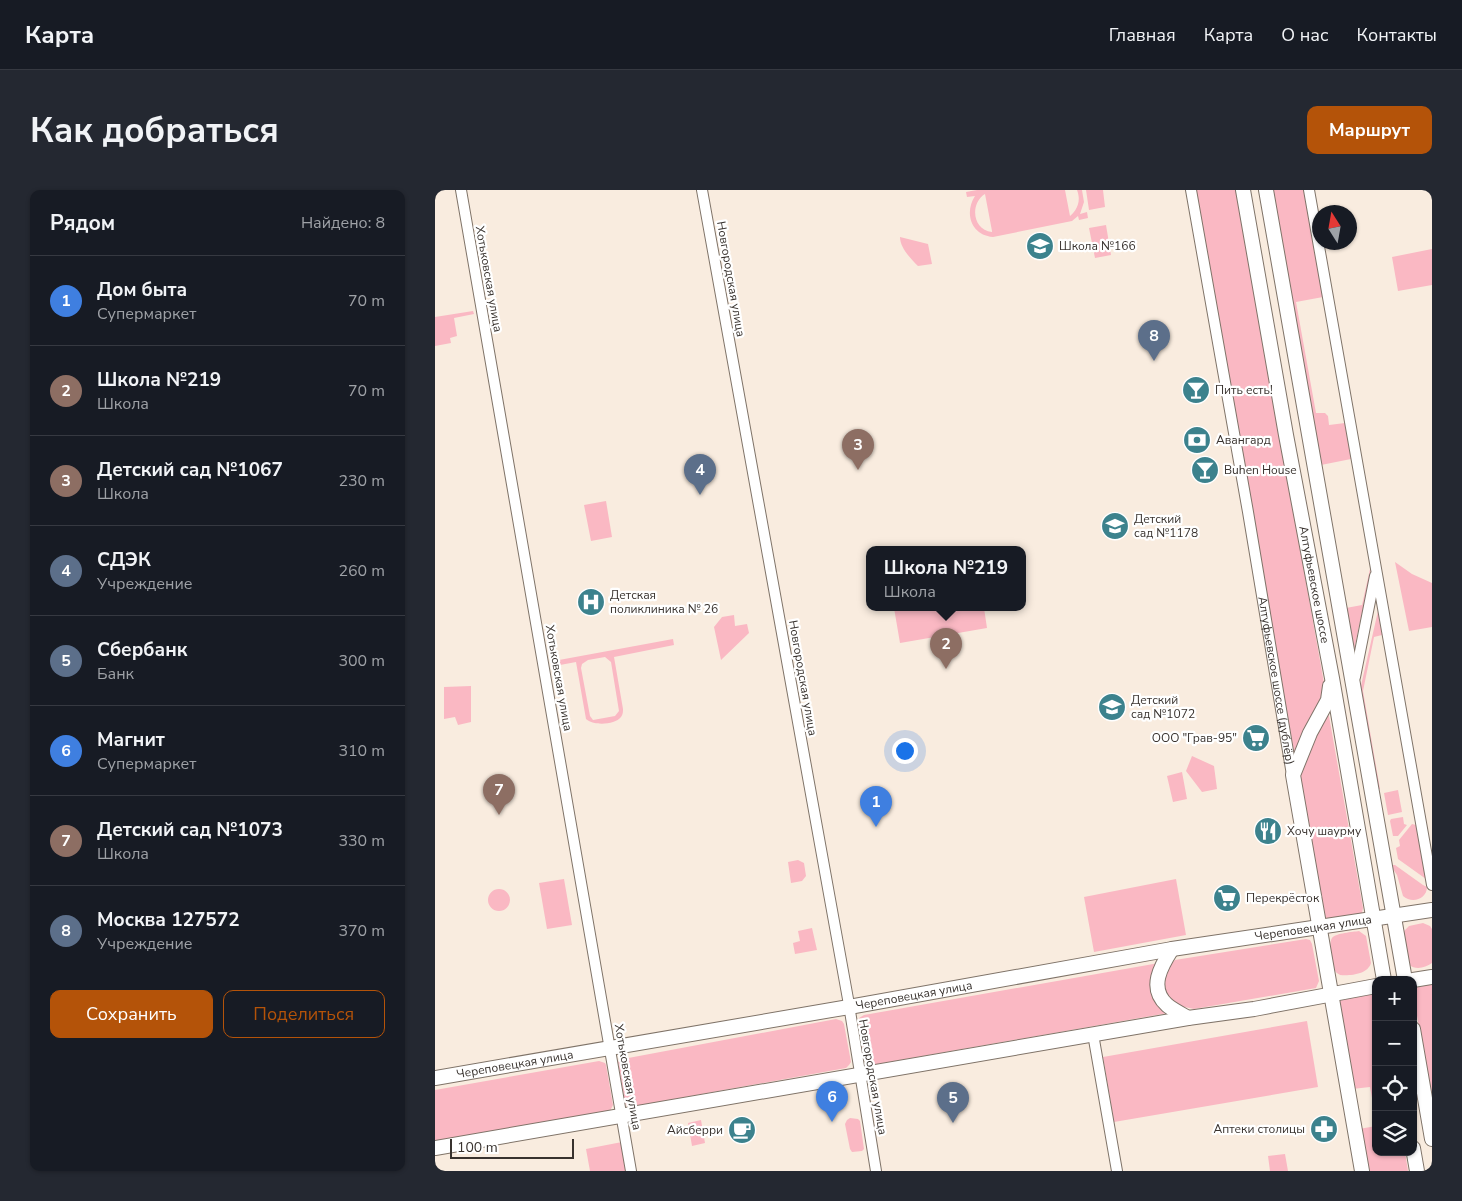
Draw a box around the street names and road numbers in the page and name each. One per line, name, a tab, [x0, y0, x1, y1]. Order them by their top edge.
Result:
street label: Новгородская улица	[713, 220, 749, 338]
street label: Хотьковская улица	[472, 225, 506, 333]
street label: Алтуфьевское шоссе	[1295, 525, 1333, 645]
street label: Алтуфьевское шоссе (дублёр)	[1254, 595, 1298, 766]
street label: Новгородская улица	[785, 619, 821, 737]
street label: Хотьковская улица	[542, 624, 576, 732]
street label: Череповецкая улица	[1254, 911, 1373, 944]
street label: Череповецкая улица	[854, 977, 974, 1014]
street label: Новгородская улица	[855, 1018, 891, 1136]
street label: Хотьковская улица	[611, 1023, 645, 1131]
street label: Череповецкая улица	[455, 1046, 574, 1082]

